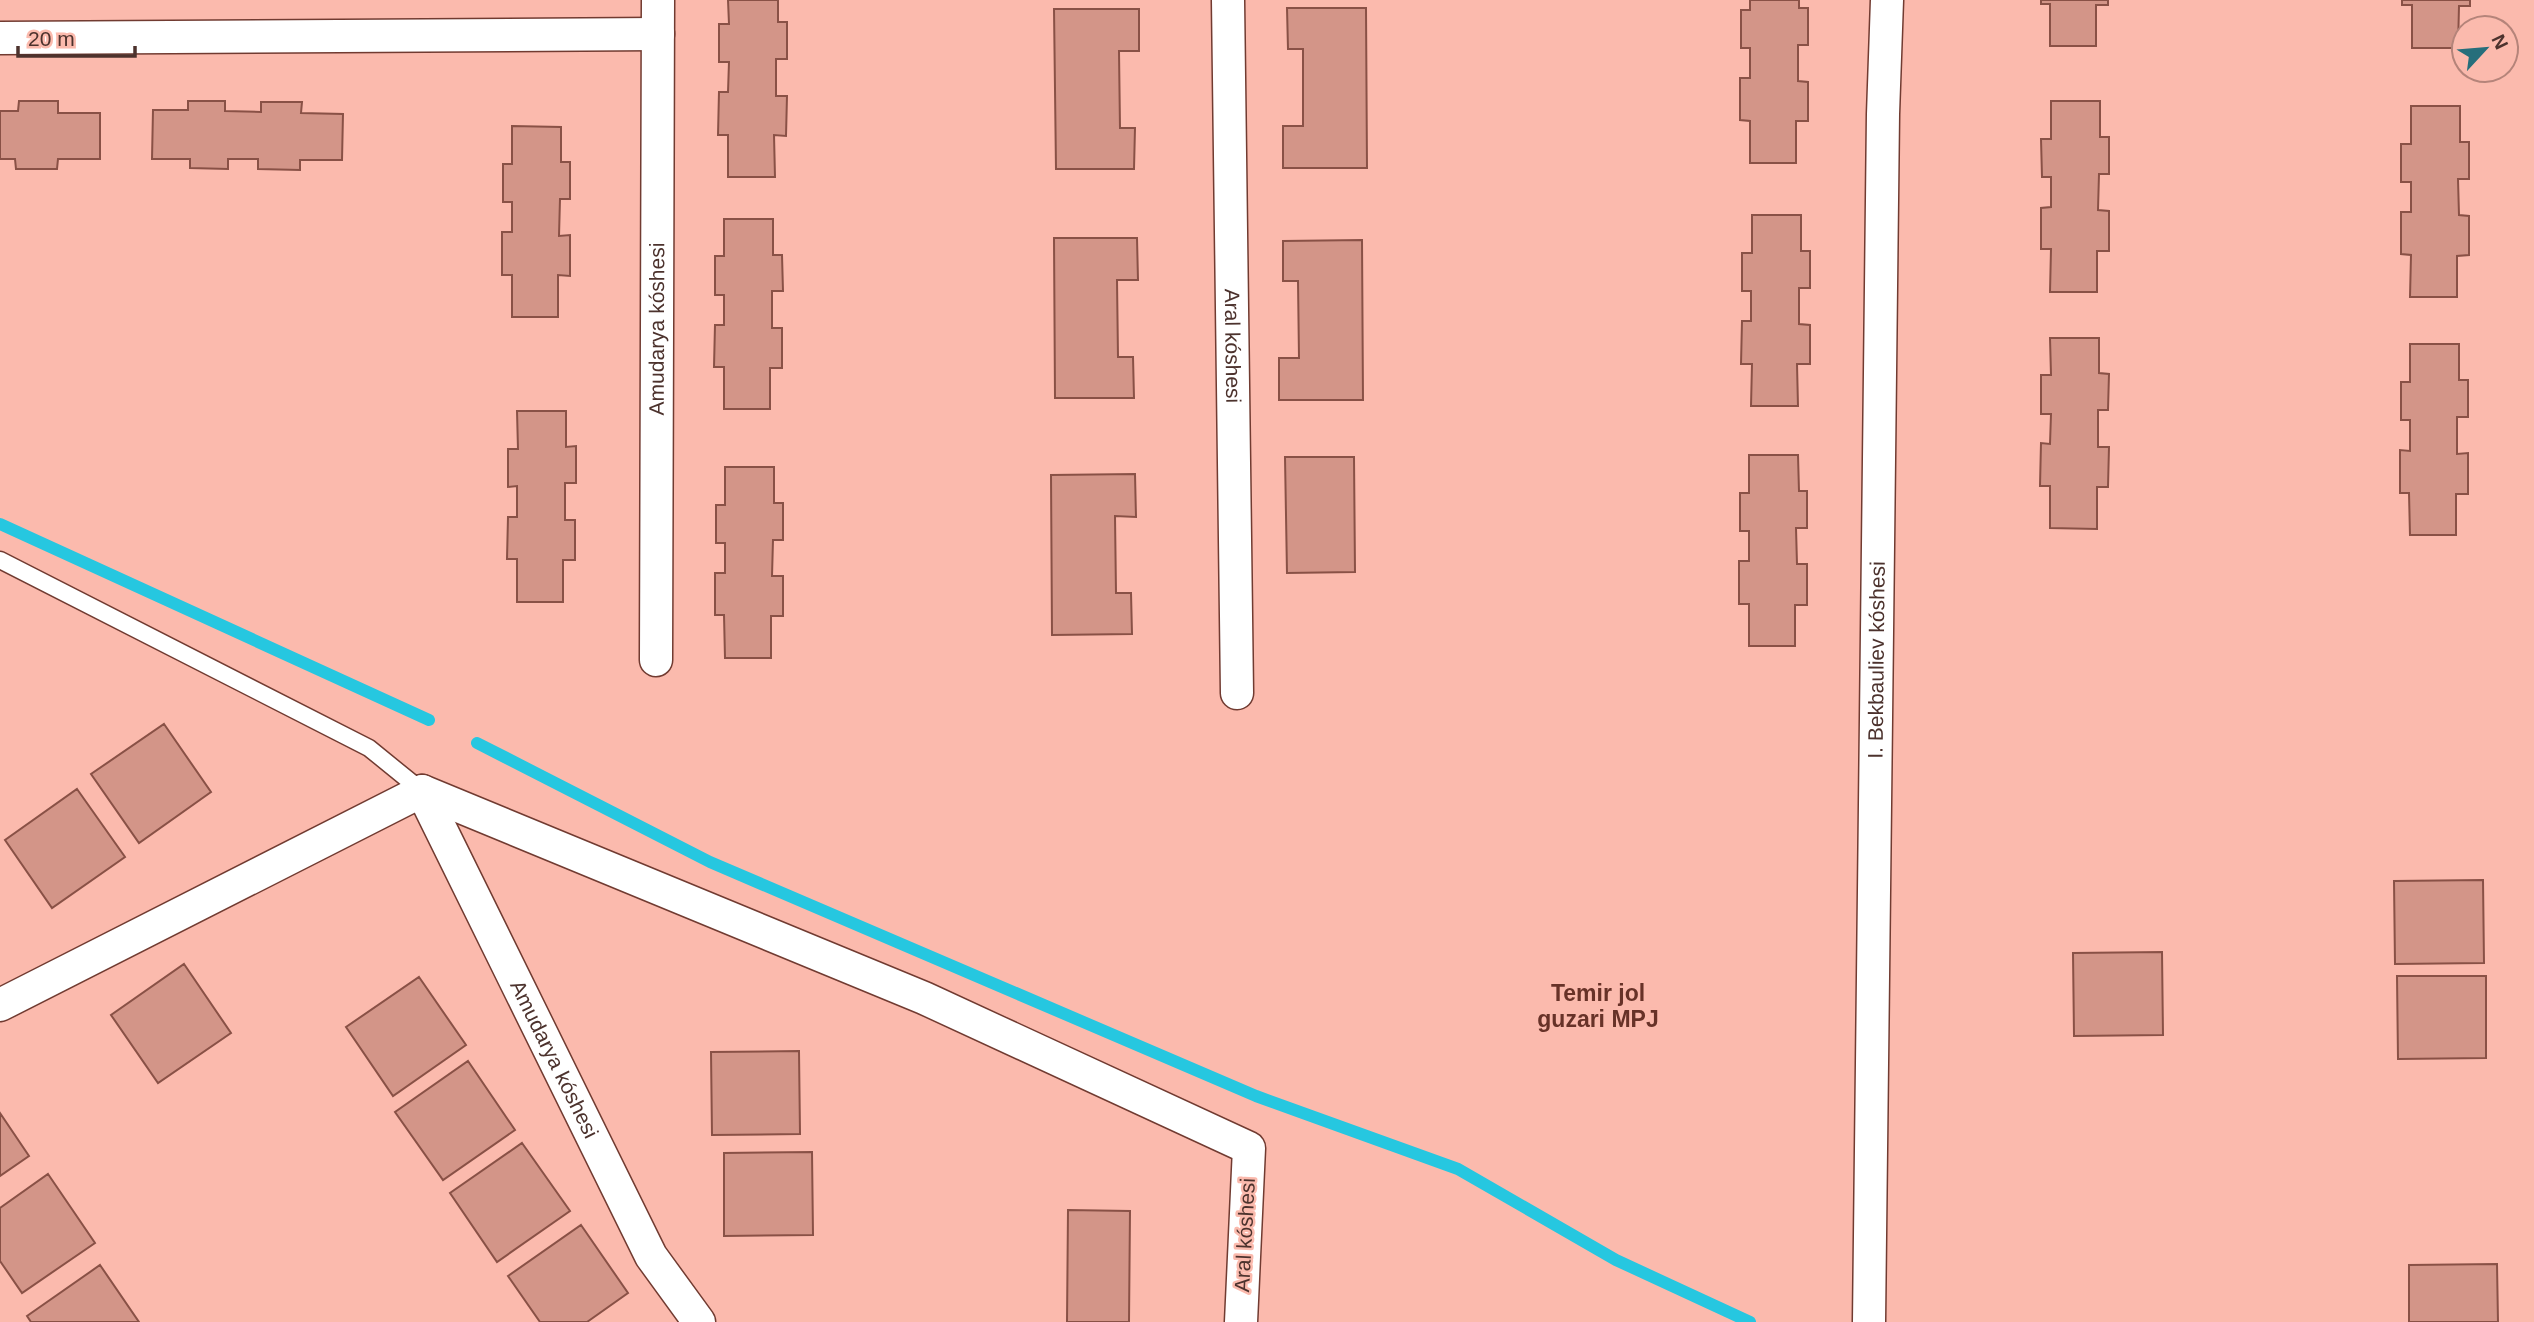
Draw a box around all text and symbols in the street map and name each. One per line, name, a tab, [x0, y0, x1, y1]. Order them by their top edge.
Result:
scale bar	[18, 14, 135, 58]
north arrow	[2450, 14, 2520, 84]
text: 20 m	[28, 27, 75, 50]
text: N	[2487, 31, 2512, 53]
street label: Amudarya kóshesi	[645, 243, 668, 415]
street label: Aral kóshesi	[1221, 289, 1245, 403]
street label: I. Bekbauliev kóshesi	[1864, 561, 1889, 759]
street label: Amudarya kóshesi	[506, 976, 603, 1142]
district label: Temir jol guzari MPJ	[1537, 980, 1659, 1032]
street label: Aral kóshesi	[1230, 1177, 1259, 1293]

